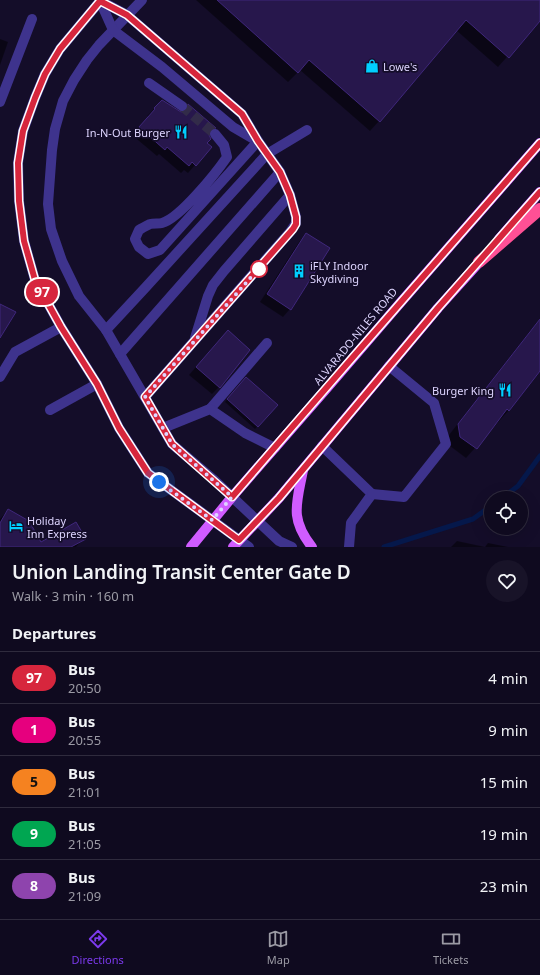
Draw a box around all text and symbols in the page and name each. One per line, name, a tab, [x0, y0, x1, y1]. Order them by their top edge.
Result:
shop icon: Lowe's	[364, 58, 380, 74]
place label: Lowe's	[383, 59, 417, 74]
restaurant icon: In-N-Out Burger	[173, 124, 189, 140]
place label: In-N-Out Burger	[86, 125, 170, 140]
place label: iFLY Indoor Skydiving	[310, 258, 369, 286]
unlabelled marker	[250, 260, 268, 278]
building icon: iFLY Indoor Skydiving	[291, 263, 307, 279]
line badge: 97	[24, 279, 60, 305]
text: 97	[34, 282, 50, 301]
street label: ALVARADO-NILES ROAD	[310, 284, 400, 388]
restaurant icon: Burger King	[497, 382, 513, 398]
place label: Burger King	[432, 383, 494, 398]
your location	[149, 472, 169, 492]
map controls	[484, 491, 528, 535]
button: locate	[484, 491, 528, 535]
place label: Holiday Inn Express	[27, 513, 87, 541]
hotel icon: Holiday Inn Express	[8, 518, 24, 534]
text: Union Landing Transit Center Gate D	[12, 559, 351, 585]
button: heart	[486, 560, 528, 602]
text: Walk · 3 min · 160 m	[12, 587, 134, 605]
text: Departures	[12, 623, 96, 643]
text: Bus	[68, 659, 95, 679]
text: 97	[26, 668, 42, 687]
text: 4 min	[488, 668, 528, 688]
text: 20:50	[68, 679, 101, 697]
text: Bus	[68, 711, 95, 731]
text: 1	[30, 720, 38, 739]
text: 9 min	[488, 720, 528, 740]
text: 20:55	[68, 731, 101, 749]
text: Bus	[68, 763, 95, 783]
text: 5	[30, 772, 38, 791]
text: 15 min	[480, 772, 528, 792]
text: 21:01	[68, 783, 101, 801]
text: Bus	[68, 815, 95, 835]
text: 9	[30, 824, 38, 843]
text: 19 min	[480, 824, 528, 844]
text: 21:05	[68, 835, 101, 853]
text: Bus	[68, 867, 95, 887]
text: 8	[30, 876, 38, 895]
text: 23 min	[480, 876, 528, 896]
text: 21:09	[68, 887, 101, 905]
tab: Directions	[72, 928, 124, 967]
tab: Map	[267, 928, 290, 967]
tab: Tickets	[433, 928, 468, 967]

